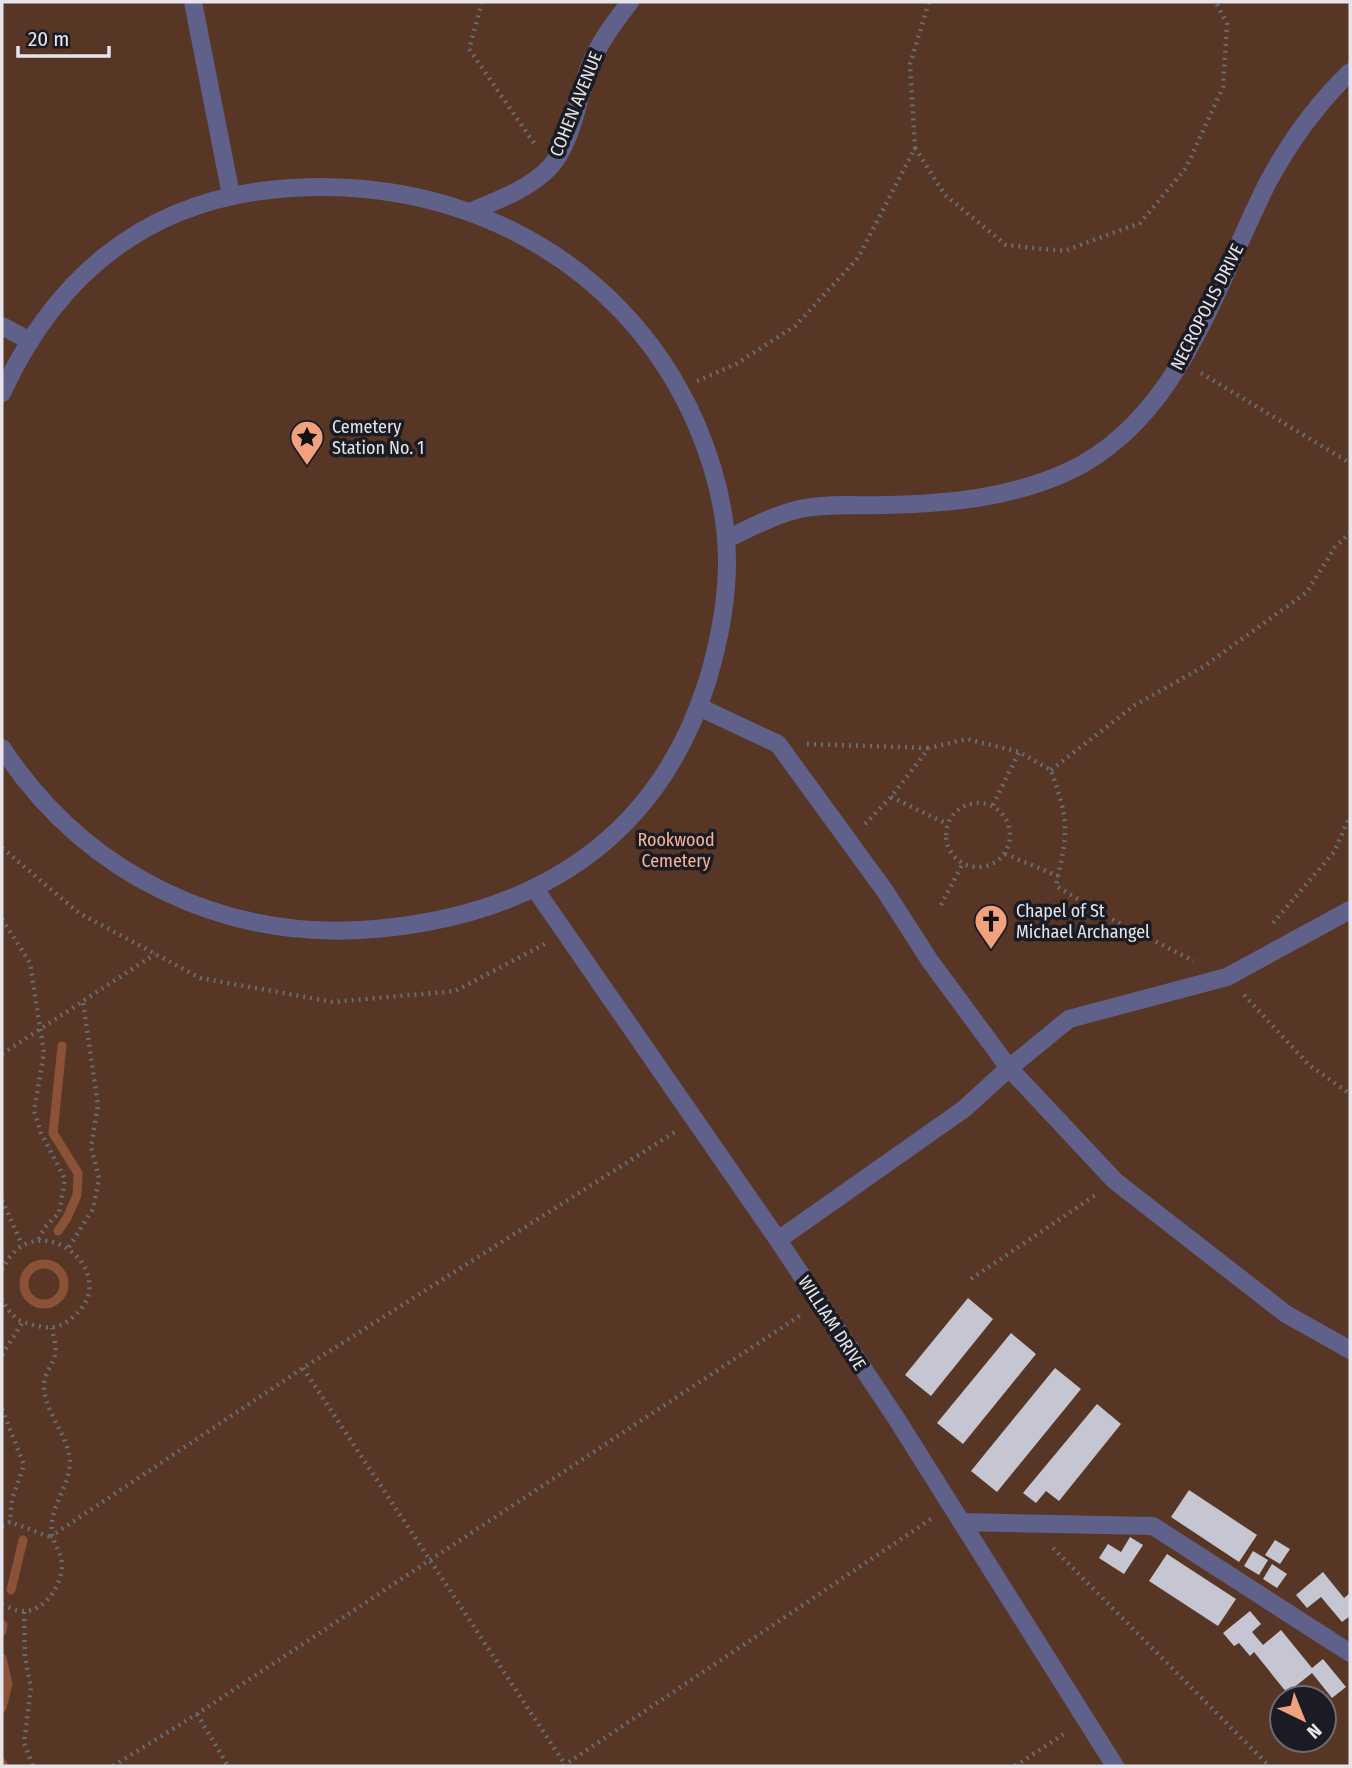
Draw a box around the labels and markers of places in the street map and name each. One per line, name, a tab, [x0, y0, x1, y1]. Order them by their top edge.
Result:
place label: Cemetery Station No. 1	[332, 416, 424, 459]
place icon: Cemetery Station No. 1	[288, 418, 326, 467]
place label: Chapel of St Michael Archangel	[1016, 900, 1150, 943]
church icon: Chapel of St Michael Archangel	[972, 902, 1010, 951]

